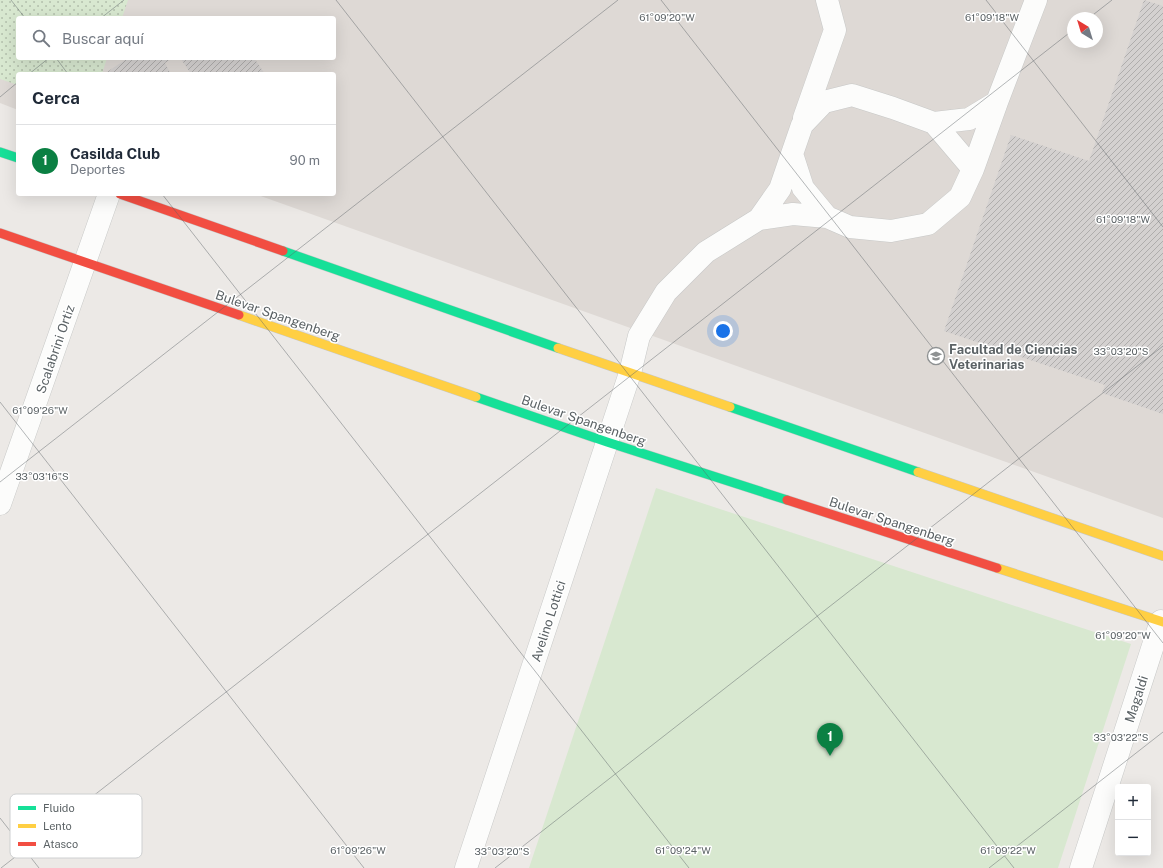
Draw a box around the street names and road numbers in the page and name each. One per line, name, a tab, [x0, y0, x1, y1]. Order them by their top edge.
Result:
street label: Bulevar Spangenberg	[214, 287, 342, 344]
street label: Scalabrini Ortiz	[33, 303, 78, 395]
street label: Bulevar Spangenberg	[520, 392, 648, 449]
street label: Bulevar Spangenberg	[827, 494, 956, 549]
street label: Avelino Lottici	[528, 579, 569, 664]
street label: Magaldi	[1122, 674, 1151, 724]

